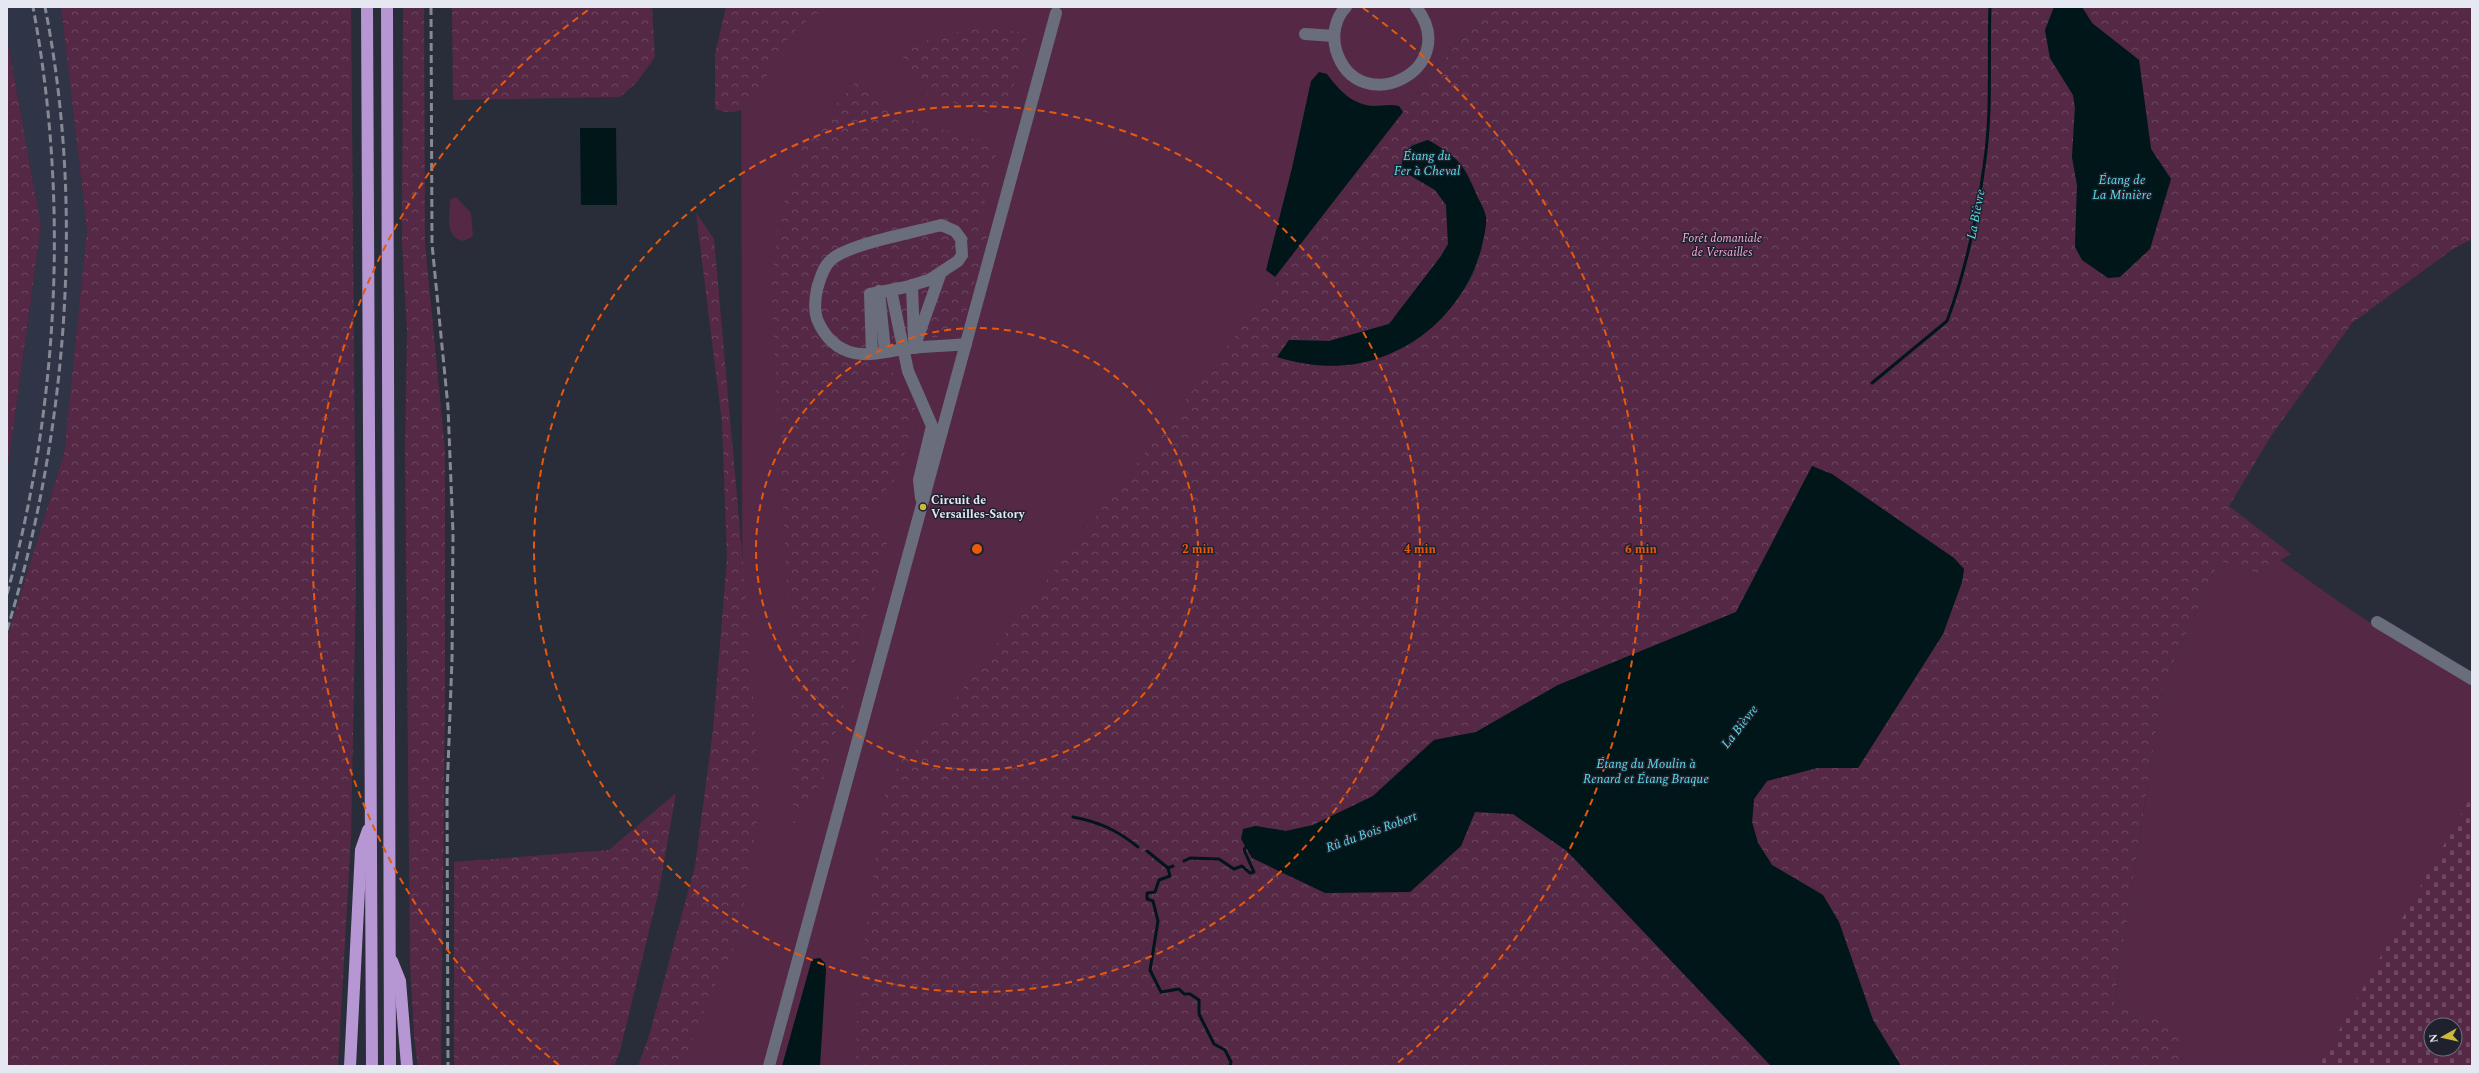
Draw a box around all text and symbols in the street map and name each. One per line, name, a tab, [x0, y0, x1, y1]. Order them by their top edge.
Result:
water label: Étang du Fer à Cheval	[1394, 146, 1461, 181]
water label: Étang de La Minière	[2092, 170, 2152, 205]
water label: La Bièvre	[1961, 187, 1991, 241]
park label: Forêt domaniale de Versailles	[1682, 229, 1762, 262]
place label: Circuit de Versailles-Satory	[931, 491, 1026, 524]
marker: Circuit de Versailles-Satory	[918, 502, 928, 512]
text: 2 min	[1182, 540, 1215, 559]
text: 4 min	[1404, 540, 1437, 559]
text: 6 min	[1625, 540, 1658, 559]
centre of rings	[970, 542, 984, 556]
water label: La Bièvre	[1716, 700, 1763, 753]
water label: Étang du Moulin à Renard et Étang Braque	[1583, 754, 1709, 789]
water label: Rû du Bois Robert	[1323, 806, 1421, 858]
north arrow	[2423, 1017, 2463, 1057]
text: N	[2425, 1033, 2443, 1044]

